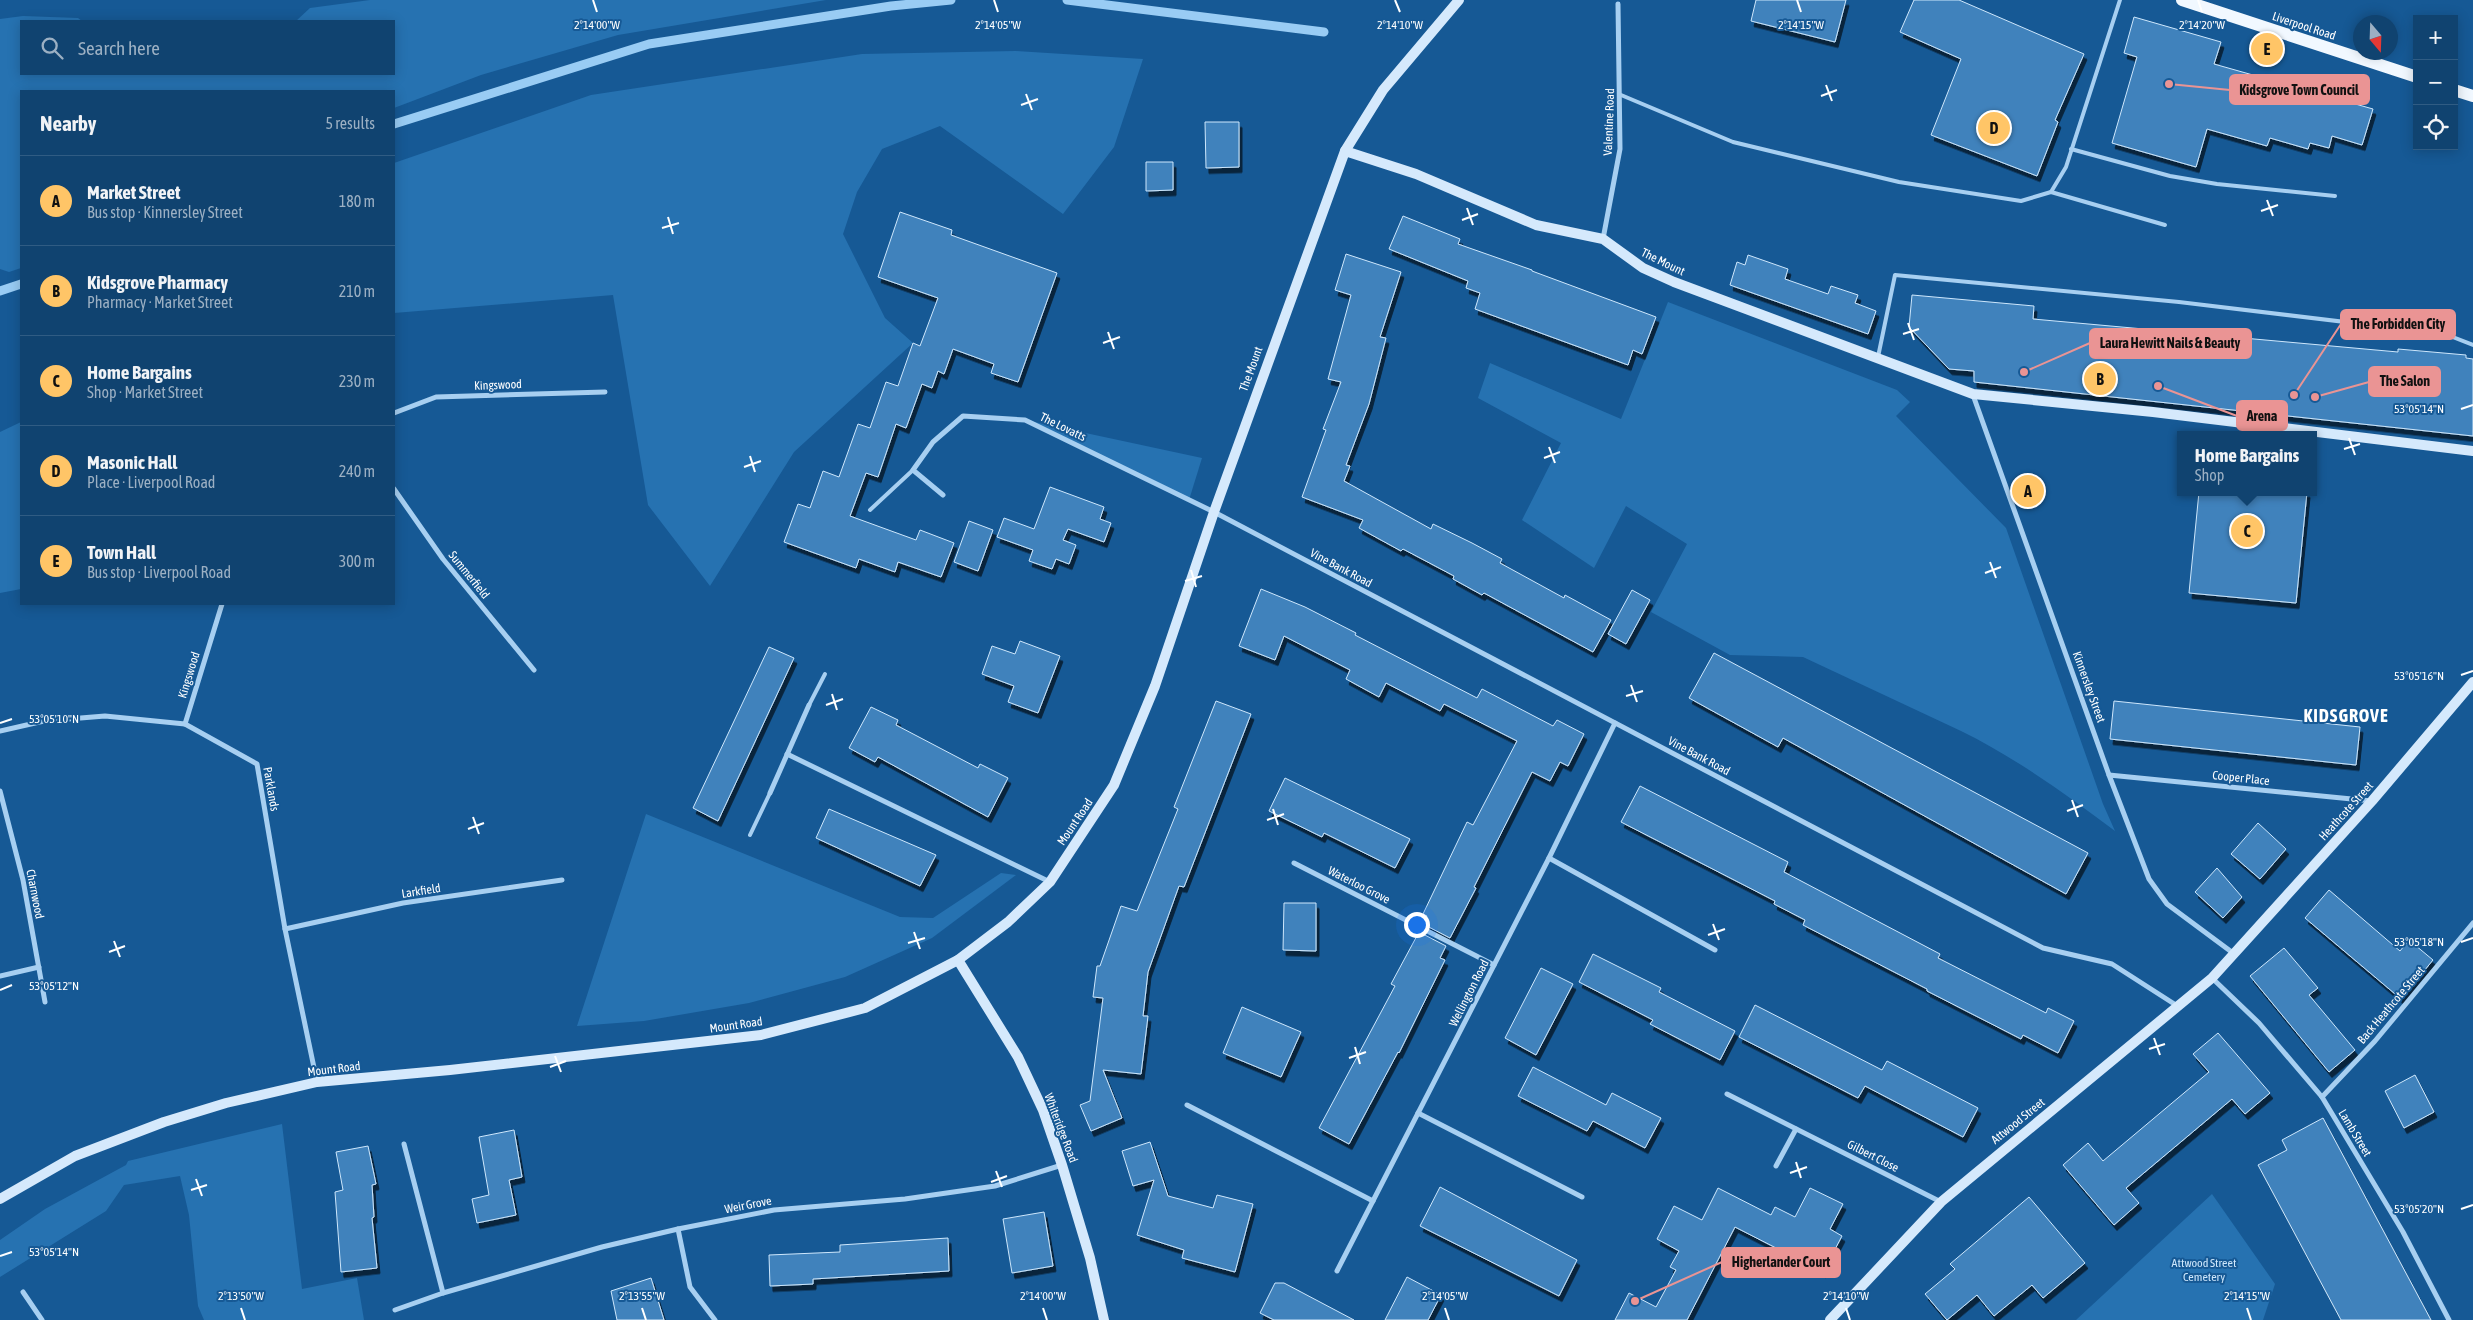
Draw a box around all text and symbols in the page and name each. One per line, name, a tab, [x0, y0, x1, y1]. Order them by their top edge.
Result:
street label: Liverpool Road	[2270, 9, 2338, 43]
north arrow	[2353, 15, 2398, 60]
map controls	[2413, 15, 2458, 150]
button: +	[2413, 15, 2458, 60]
text: 2°14'00"W	[574, 18, 620, 32]
text: 2°14'05"W	[975, 18, 1021, 32]
text: 2°14'10"W	[1377, 18, 1423, 32]
text: 2°14'15"W	[1778, 18, 1824, 32]
text: 2°14'20"W	[2179, 18, 2225, 32]
search box	[20, 20, 395, 75]
pin: E	[2251, 30, 2283, 68]
icon: search	[38, 34, 66, 62]
text: Search here	[78, 37, 160, 59]
button: −	[2413, 60, 2458, 105]
callout: Kidsgrove Town Council	[2230, 75, 2369, 104]
text: Kidsgrove Town Council	[2239, 82, 2359, 98]
street label: Valentine Road	[1601, 88, 1617, 156]
button: locate	[2413, 105, 2458, 150]
pin: D	[1978, 109, 2010, 147]
text: Nearby	[40, 111, 96, 135]
text: 5 results	[325, 114, 375, 132]
text: Market Street	[87, 181, 181, 203]
text: A	[52, 192, 60, 210]
text: 180 m	[339, 192, 375, 210]
text: Bus stop · Kinnersley Street	[87, 203, 243, 221]
street label: The Mount	[1639, 245, 1688, 279]
text: Kidsgrove Pharmacy	[87, 271, 228, 293]
text: B	[52, 282, 60, 300]
text: 210 m	[339, 282, 375, 300]
text: Pharmacy · Market Street	[87, 293, 233, 311]
callout: The Forbidden City	[2341, 310, 2455, 339]
text: The Forbidden City	[2351, 316, 2445, 332]
callout: Laura Hewitt Nails & Beauty	[2090, 329, 2251, 358]
text: Laura Hewitt Nails & Beauty	[2100, 335, 2241, 351]
street label: The Mount	[1236, 344, 1266, 393]
pin: B	[2084, 360, 2116, 398]
text: Home Bargains	[87, 361, 192, 383]
callout: The Salon	[2369, 367, 2440, 396]
text: C	[52, 372, 60, 390]
text: 230 m	[339, 372, 375, 390]
text: The Salon	[2380, 373, 2430, 389]
street label: Kingswood	[474, 377, 522, 393]
text: Shop · Market Street	[87, 383, 203, 401]
callout: Arena	[2237, 401, 2287, 430]
text: 53°05'14"N	[2394, 402, 2444, 416]
text: Arena	[2246, 408, 2278, 424]
street label: The Lovatts	[1038, 410, 1088, 444]
popup	[2177, 431, 2317, 496]
text: Home Bargains	[2195, 444, 2299, 466]
text: Masonic Hall	[87, 451, 177, 473]
text: D	[52, 462, 60, 480]
text: 240 m	[339, 462, 375, 480]
text: Shop	[2195, 466, 2224, 484]
pin: A	[2012, 472, 2044, 510]
text: Place · Liverpool Road	[87, 473, 215, 491]
pin: C	[2231, 512, 2263, 550]
text: Town Hall	[87, 541, 156, 563]
street label: Vine Bank Road	[1307, 546, 1375, 590]
street label: Summerfield	[446, 548, 492, 602]
text: E	[53, 552, 59, 570]
text: 300 m	[339, 552, 375, 570]
text: Bus stop · Liverpool Road	[87, 563, 231, 581]
street label: Kinnersley Street	[2070, 649, 2109, 725]
street label: Kingswood	[175, 650, 203, 700]
text: 53°05'16"N	[2394, 669, 2444, 683]
district label: KIDSGROVE	[2303, 705, 2389, 726]
text: 53°05'10"N	[29, 712, 79, 726]
street label: Vine Bank Road	[1665, 734, 1733, 778]
street label: Parklands	[260, 766, 282, 812]
street label: Cooper Place	[2212, 768, 2270, 788]
street label: Heathcote Street	[2316, 778, 2376, 843]
street label: Mount Road	[1054, 796, 1096, 848]
street label: Waterloo Grove	[1326, 863, 1392, 907]
street label: Charnwood	[23, 868, 47, 920]
street label: Larkfield	[400, 881, 442, 901]
your location	[1404, 912, 1430, 938]
text: 53°05'18"N	[2394, 935, 2444, 949]
street label: Wellington Road	[1446, 957, 1492, 1029]
street label: Back Heathcote Street	[2355, 963, 2428, 1047]
text: 53°05'12"N	[29, 979, 79, 993]
street label: Mount Road	[709, 1014, 763, 1036]
street label: Mount Road	[307, 1059, 361, 1079]
street label: Whiteridge Road	[1041, 1091, 1081, 1165]
street label: Attwood Street	[1988, 1095, 2048, 1147]
street label: Lamb Street	[2335, 1107, 2375, 1160]
street label: Gilbert Close	[1845, 1137, 1901, 1175]
street label: Weir Grove	[723, 1194, 773, 1216]
text: 53°05'20"N	[2394, 1202, 2444, 1216]
text: 53°05'14"N	[29, 1245, 79, 1259]
callout: Higherlander Court	[1722, 1248, 1840, 1277]
text: Higherlander Court	[1732, 1254, 1830, 1270]
park label: Attwood Street Cemetery	[2172, 1256, 2237, 1284]
text: 2°13'50"W	[218, 1289, 264, 1303]
text: 2°13'55"W	[619, 1289, 665, 1303]
text: 2°14'00"W	[1020, 1289, 1066, 1303]
text: 2°14'05"W	[1422, 1289, 1468, 1303]
text: 2°14'10"W	[1823, 1289, 1869, 1303]
text: 2°14'15"W	[2224, 1289, 2270, 1303]

